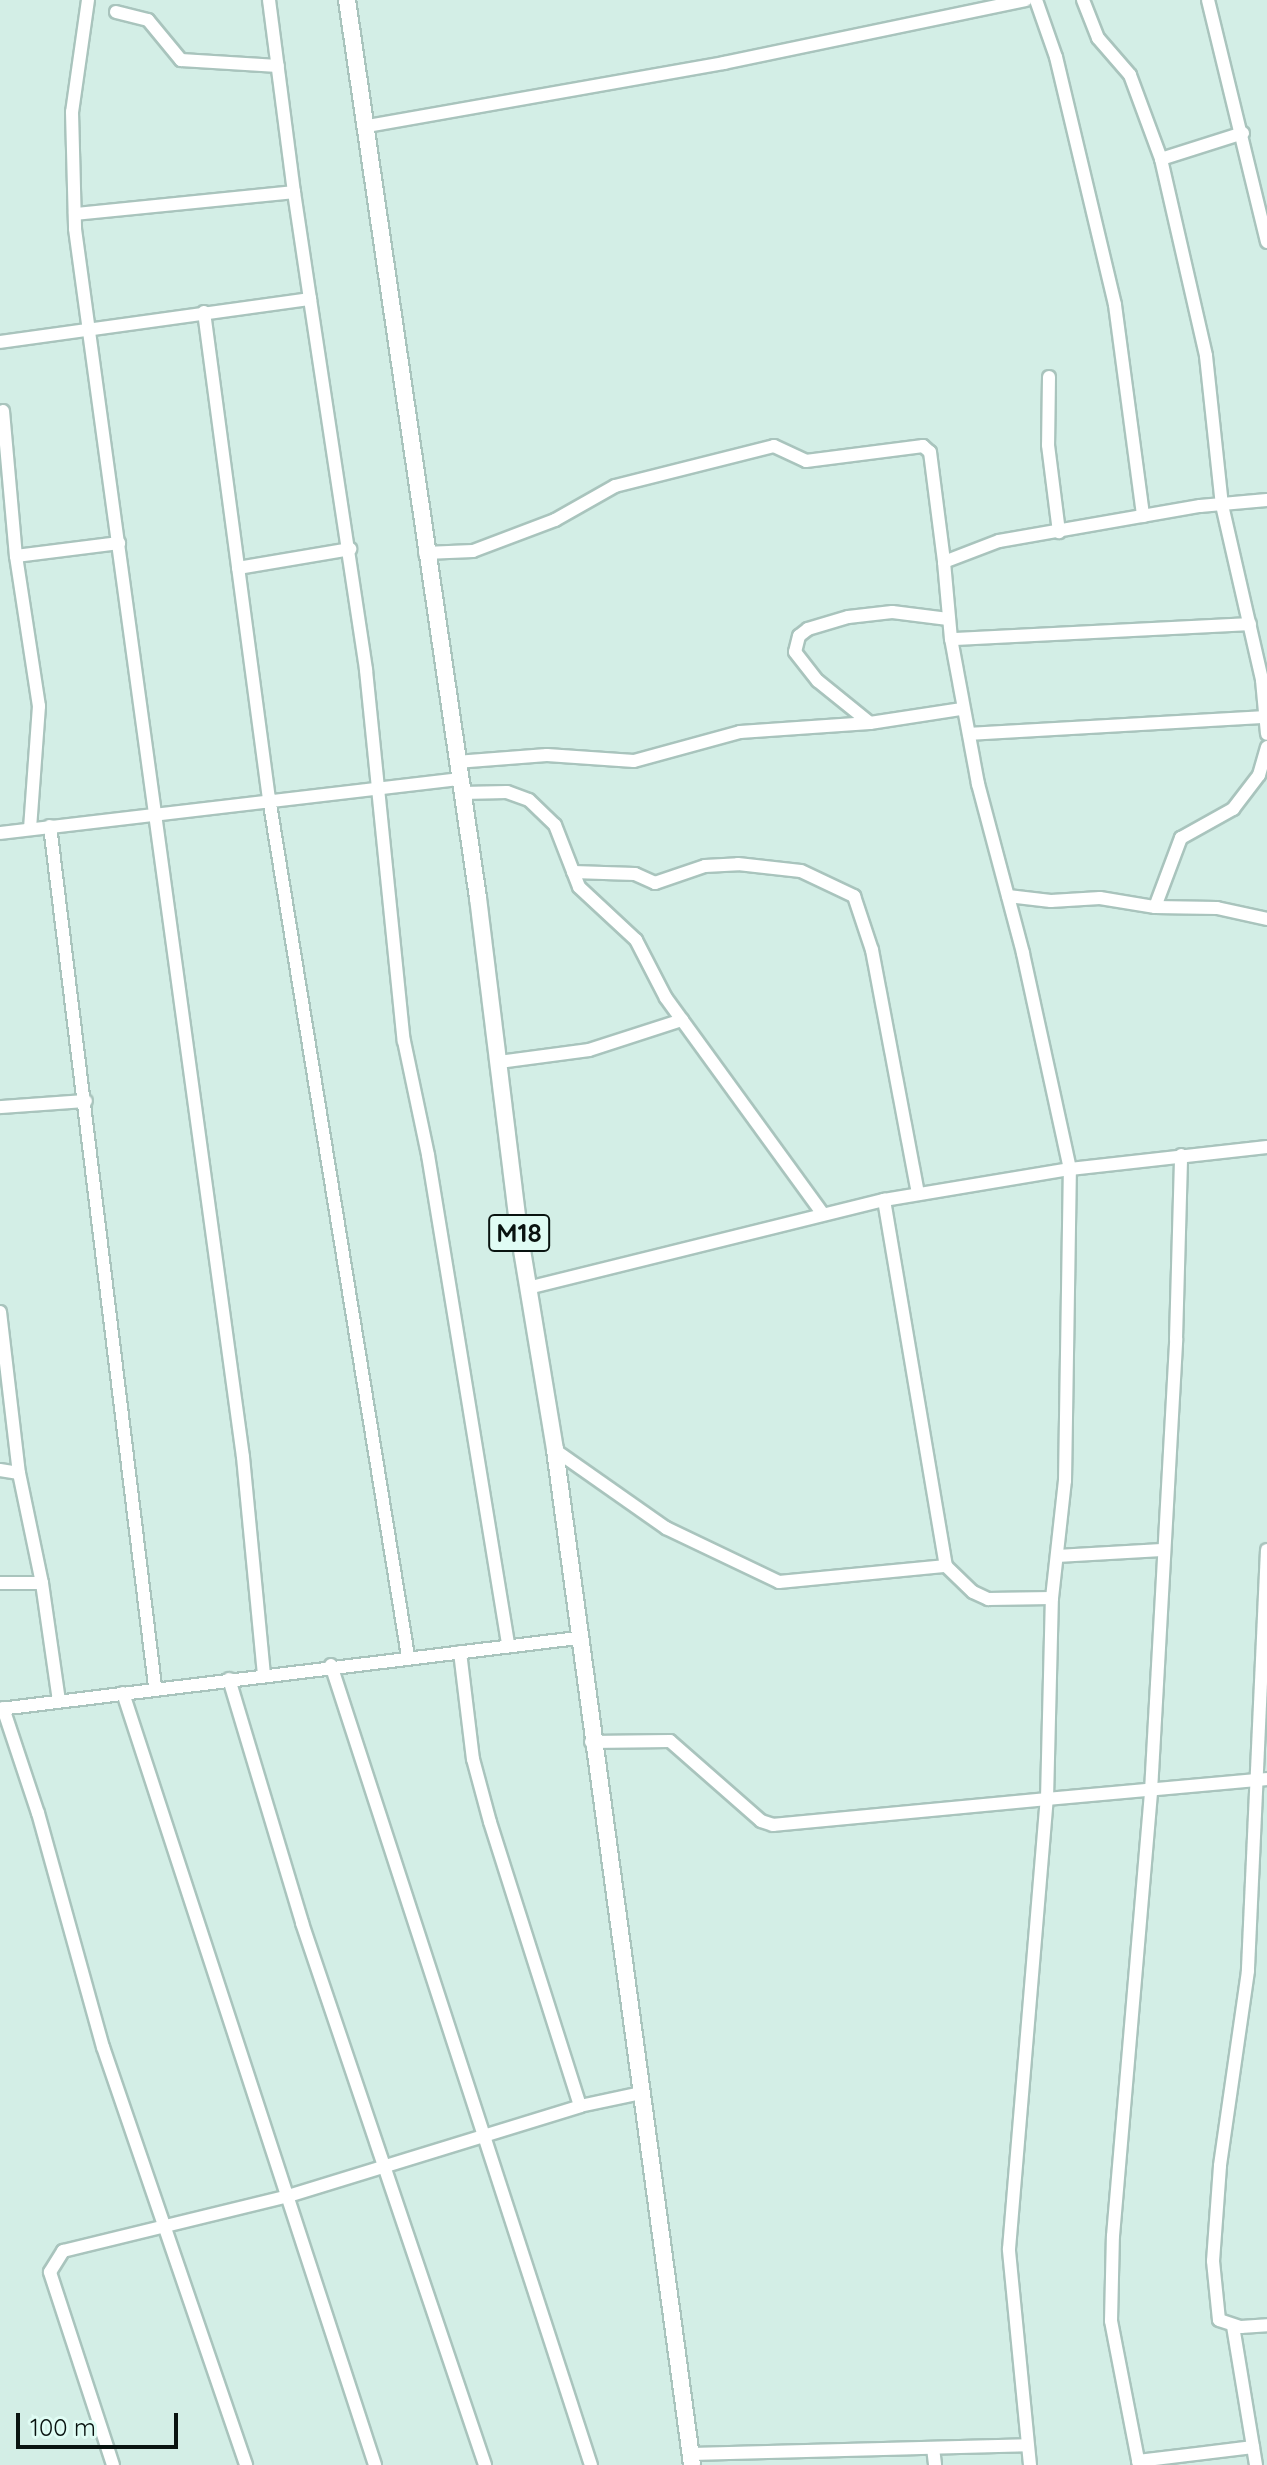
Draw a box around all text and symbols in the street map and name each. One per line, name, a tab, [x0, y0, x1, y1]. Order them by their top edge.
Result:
road number: M18	[487, 1211, 551, 1255]
scale bar	[20, 2397, 182, 2447]
text: 100 m	[30, 2412, 96, 2442]

